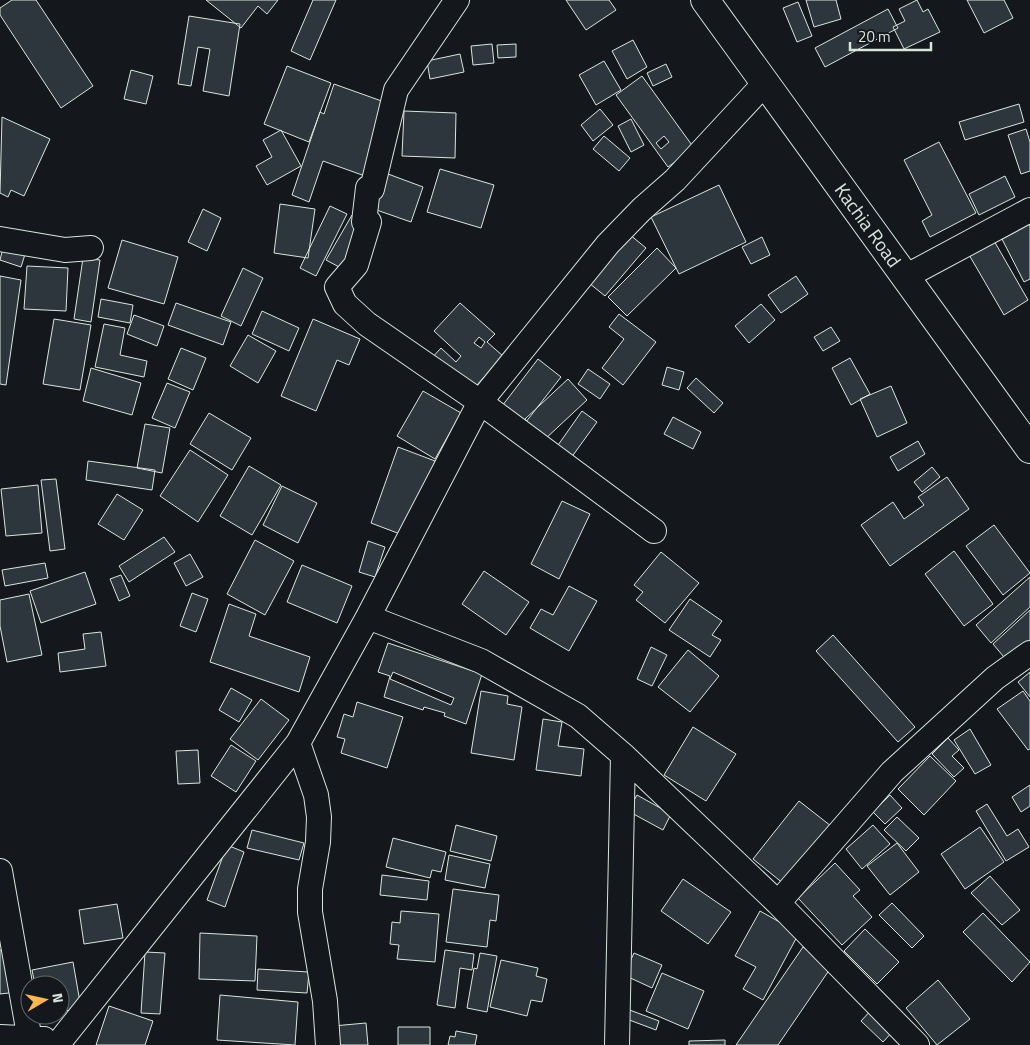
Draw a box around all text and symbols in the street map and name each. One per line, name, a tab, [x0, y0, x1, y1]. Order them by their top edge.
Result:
scale bar	[850, 20, 931, 52]
text: 20 m	[858, 25, 891, 48]
street label: Kachia Road	[828, 177, 909, 273]
north arrow	[20, 975, 70, 1025]
text: N	[47, 991, 69, 1004]

